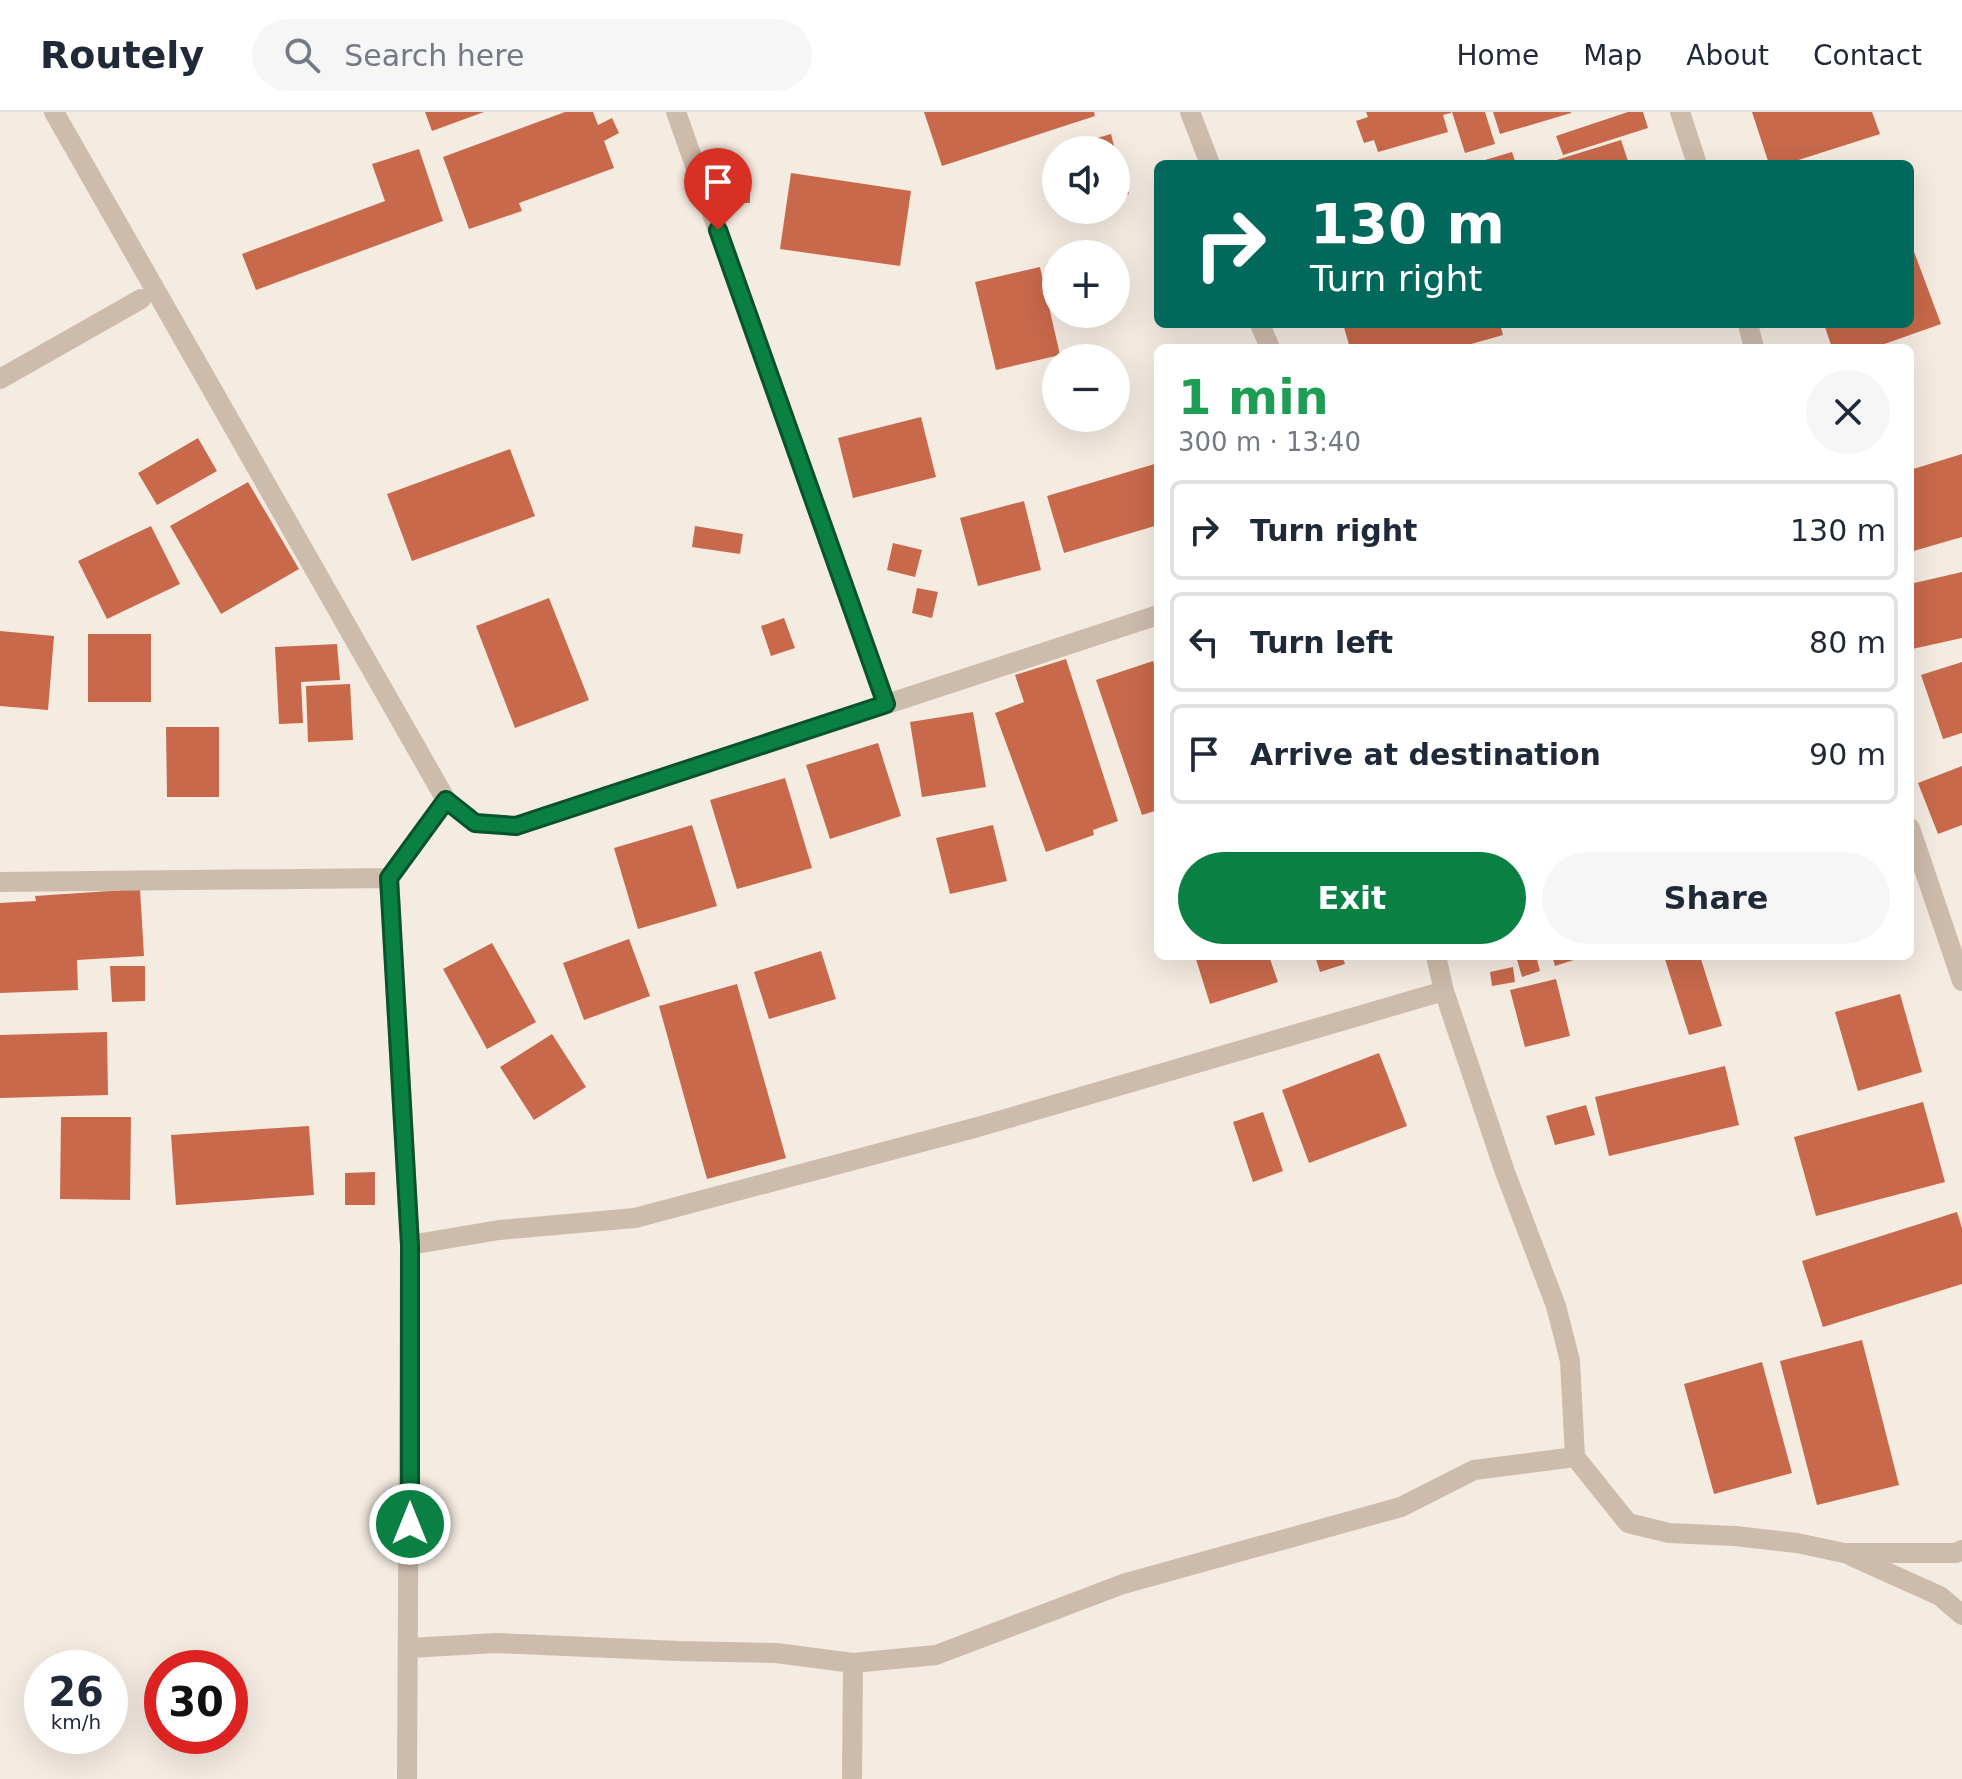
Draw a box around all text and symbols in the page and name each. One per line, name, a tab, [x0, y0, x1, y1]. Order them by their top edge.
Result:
search box	[252, 19, 812, 91]
text: Routely	[40, 33, 204, 77]
icon: search	[280, 33, 324, 77]
text: Search here	[344, 38, 524, 73]
text: Home	[1456, 39, 1539, 72]
text: Map	[1583, 39, 1642, 72]
text: About	[1686, 39, 1769, 72]
text: Contact	[1813, 39, 1922, 72]
map controls	[1042, 136, 1130, 432]
button: sound	[1042, 136, 1130, 224]
pin	[684, 148, 752, 230]
icon: arrive	[696, 160, 740, 204]
text: 130 m	[1310, 191, 1505, 256]
icon: right	[1178, 192, 1282, 296]
button: +	[1042, 240, 1130, 328]
text: Turn right	[1310, 258, 1482, 299]
button: −	[1042, 344, 1130, 432]
text: 1 min	[1178, 369, 1329, 425]
button: close	[1806, 370, 1890, 454]
text: 300 m · 13:40	[1178, 427, 1361, 457]
icon: right	[1182, 508, 1226, 552]
text: Turn right	[1250, 513, 1417, 548]
text: 130 m	[1790, 513, 1886, 548]
icon: left	[1182, 620, 1226, 664]
text: Turn left	[1250, 625, 1393, 660]
text: 80 m	[1809, 625, 1886, 660]
icon: arrive	[1182, 732, 1226, 776]
text: Arrive at destination	[1250, 737, 1601, 772]
text: 90 m	[1809, 737, 1886, 772]
button: Exit	[1178, 852, 1526, 944]
button: Share	[1542, 852, 1890, 944]
position arrow	[368, 1482, 452, 1566]
speed limit sign: 30	[144, 1650, 248, 1754]
text: 26	[48, 1669, 104, 1715]
text: km/h	[51, 1710, 101, 1734]

